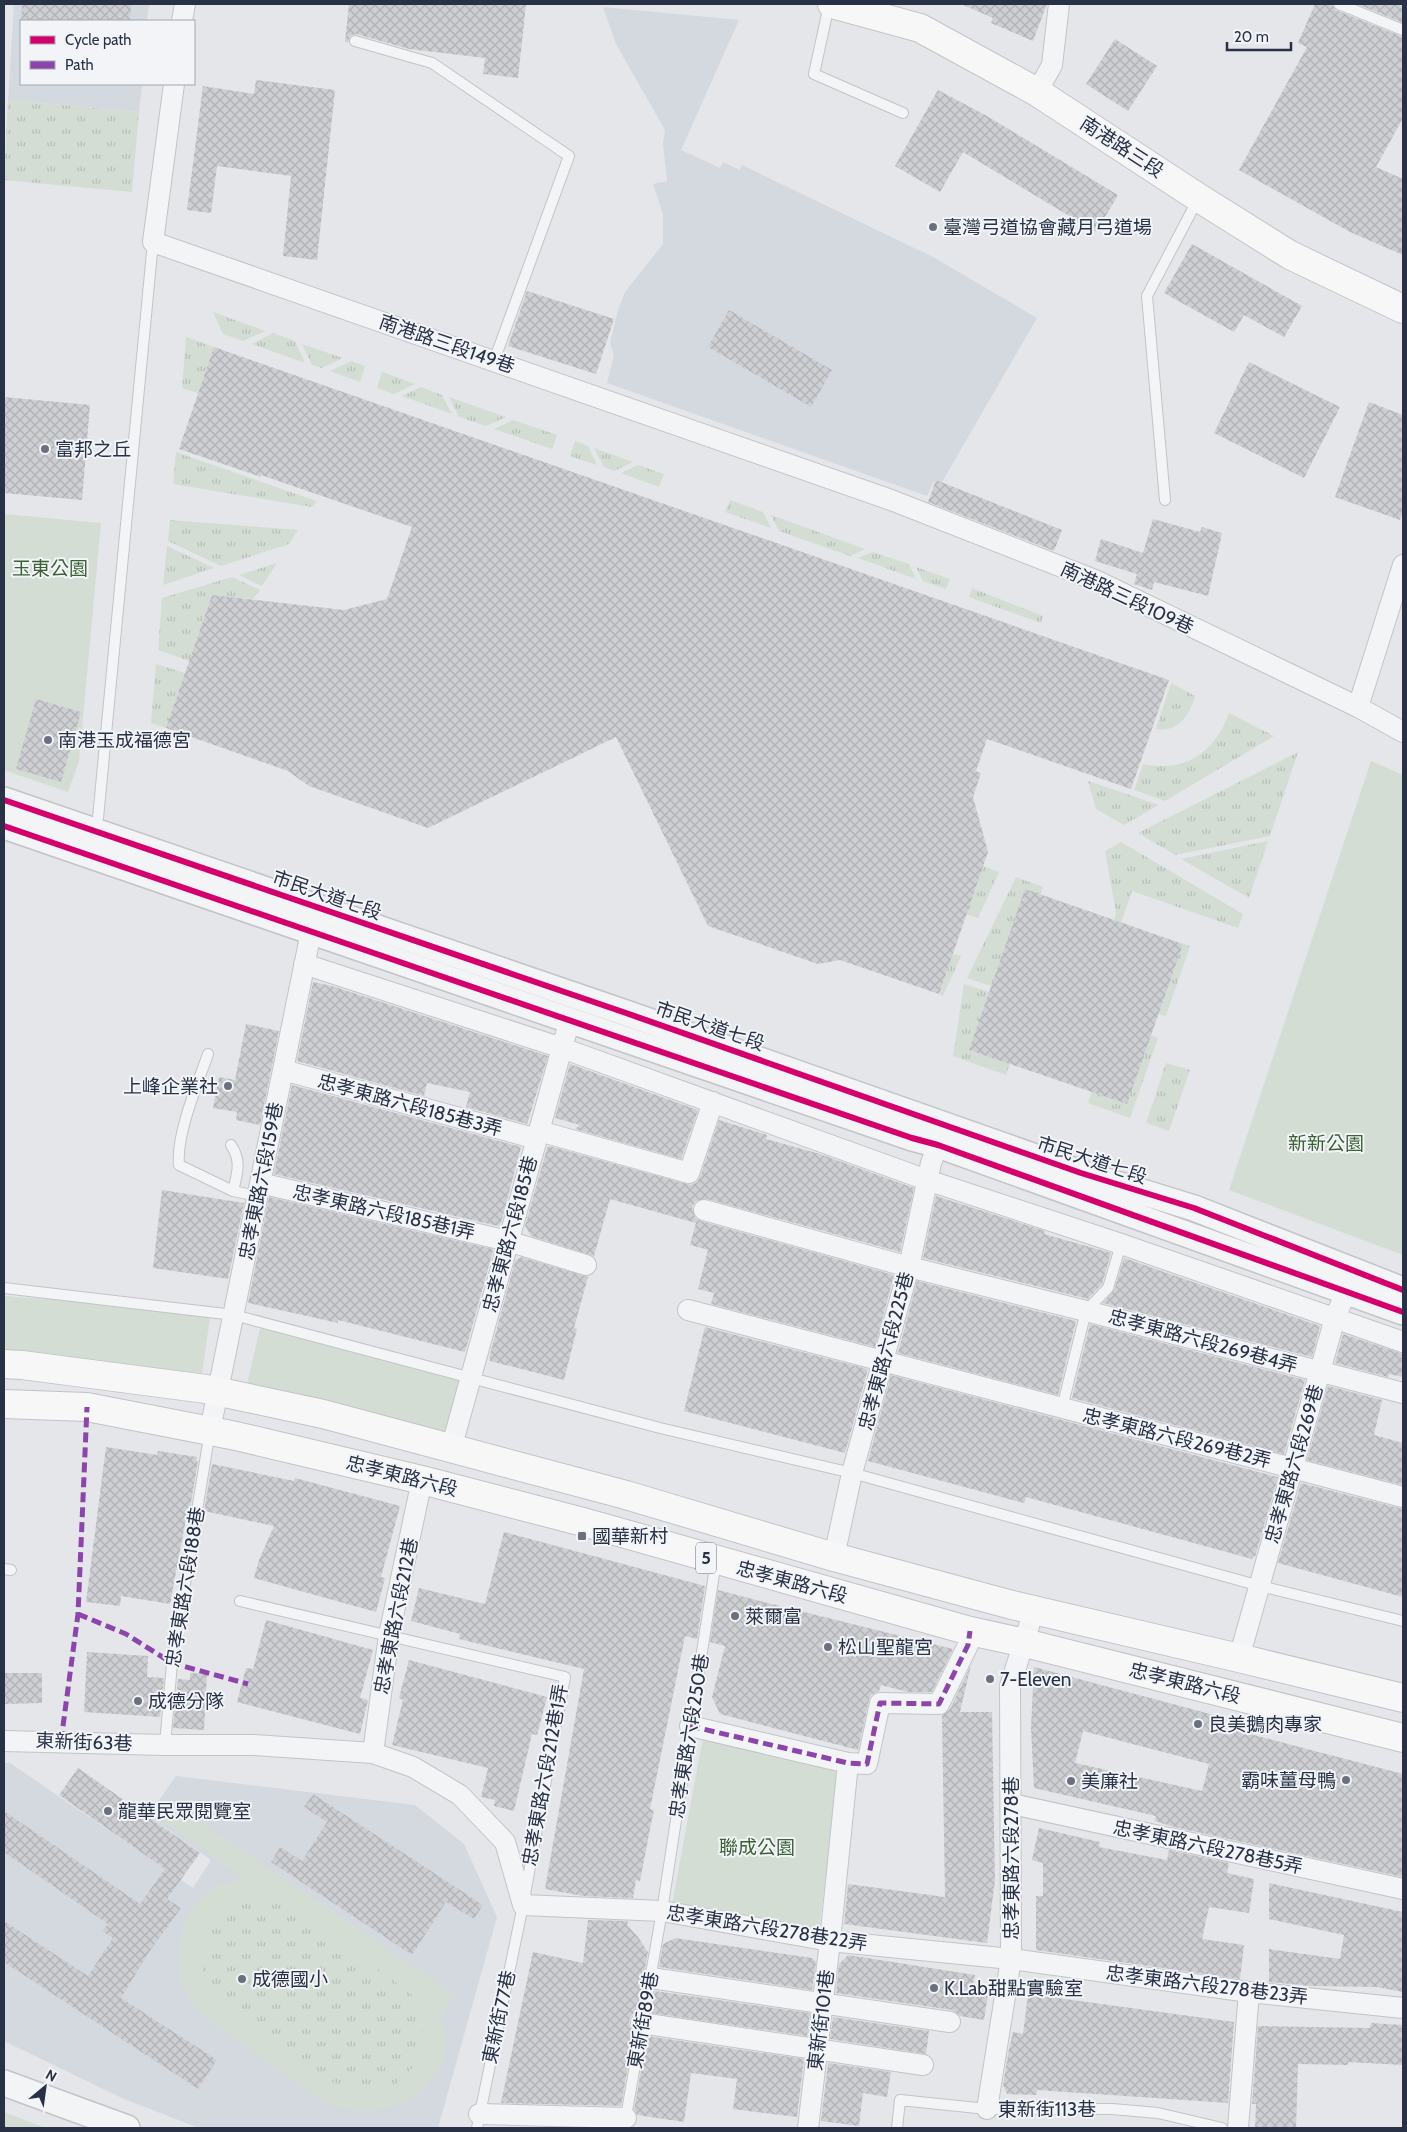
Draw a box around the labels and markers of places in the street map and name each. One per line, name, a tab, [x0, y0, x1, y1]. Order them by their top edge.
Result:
place label: 臺灣弓道協會藏月弓道場	[943, 216, 1152, 239]
marker: 臺灣弓道協會藏月弓道場	[927, 221, 939, 233]
place label: 富邦之丘	[55, 438, 131, 461]
marker: 富邦之丘	[39, 443, 51, 455]
place label: 南港玉成福德宮	[58, 729, 191, 752]
marker: 南港玉成福德宮	[42, 734, 54, 746]
place label: 上峰企業社	[123, 1075, 218, 1098]
marker: 上峰企業社	[222, 1080, 234, 1092]
place label: 國華新村	[592, 1525, 668, 1548]
marker: 國華新村	[576, 1530, 588, 1542]
place label: 萊爾富	[745, 1605, 802, 1628]
marker: 萊爾富	[729, 1610, 741, 1622]
place label: 松山聖龍宮	[838, 1636, 933, 1659]
marker: 松山聖龍宮	[822, 1641, 834, 1653]
place label: 7-Eleven	[1000, 1668, 1071, 1691]
marker: 7-Eleven	[984, 1673, 996, 1685]
place label: 成德分隊	[148, 1690, 224, 1713]
marker: 成德分隊	[132, 1695, 144, 1707]
place label: 良美鵝肉專家	[1208, 1713, 1322, 1736]
marker: 良美鵝肉專家	[1192, 1718, 1204, 1730]
place label: 霸味薑母鴨	[1241, 1769, 1336, 1792]
place label: 美廉社	[1081, 1770, 1138, 1793]
marker: 霸味薑母鴨	[1340, 1774, 1352, 1786]
marker: 美廉社	[1065, 1775, 1077, 1787]
place label: 龍華民眾閱覽室	[118, 1800, 251, 1823]
marker: 龍華民眾閱覽室	[102, 1805, 114, 1817]
place label: 成德國小	[252, 1968, 328, 1991]
marker: 成德國小	[236, 1973, 248, 1985]
place label: K.Lab甜點實驗室	[944, 1977, 1083, 2000]
marker: K.Lab甜點實驗室	[928, 1982, 940, 1994]

